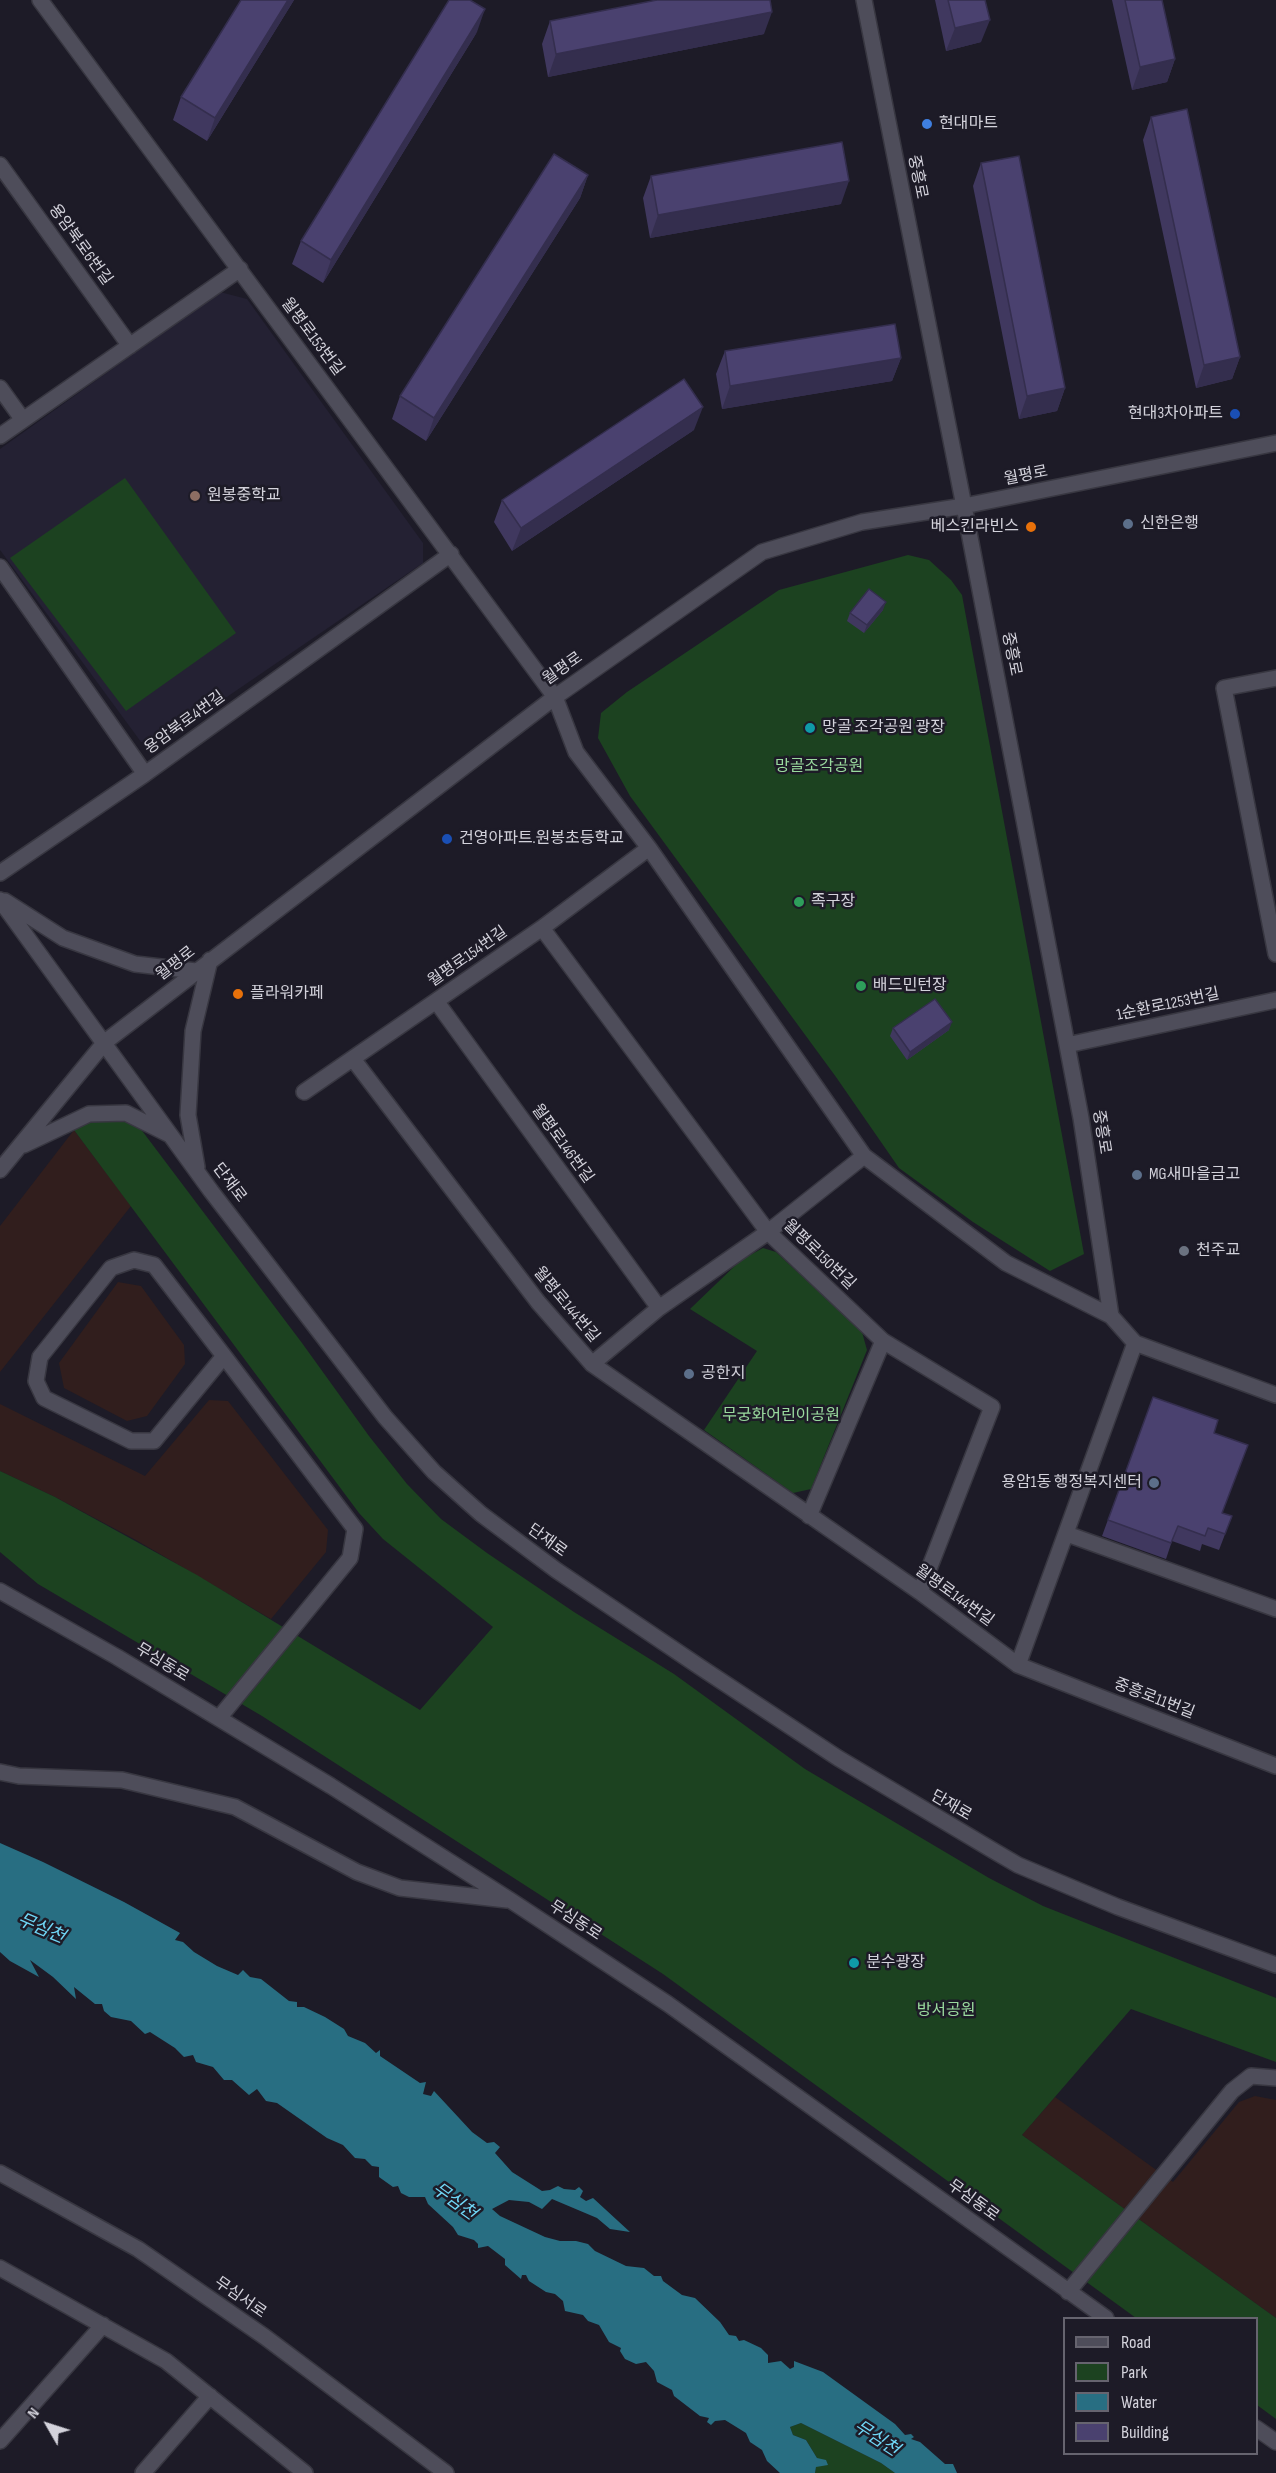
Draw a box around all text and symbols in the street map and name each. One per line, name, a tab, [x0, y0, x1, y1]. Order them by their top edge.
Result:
place label: 현대마트	[939, 114, 998, 134]
marker: 현대마트	[920, 117, 934, 131]
street label: 중흥로	[903, 153, 931, 201]
street label: 용암북로6번길	[44, 201, 116, 289]
street label: 월평로153번길	[277, 294, 347, 380]
place label: 현대3차아파트	[1128, 404, 1223, 424]
marker: 현대3차아파트	[1228, 407, 1242, 421]
street label: 월평로	[1002, 462, 1050, 490]
place label: 원봉중학교	[207, 486, 281, 506]
marker: 원봉중학교	[188, 489, 202, 503]
place label: 신한은행	[1140, 514, 1199, 534]
place label: 베스킨라빈스	[931, 517, 1019, 537]
marker: 신한은행	[1121, 517, 1135, 531]
marker: 베스킨라빈스	[1024, 520, 1038, 534]
street label: 중흥로	[997, 630, 1025, 678]
street label: 월평로	[539, 648, 587, 690]
street label: 용암북로4번길	[141, 687, 229, 759]
place label: 망골 조각공원 광장	[822, 718, 945, 738]
marker: 망골 조각공원 광장	[803, 721, 817, 735]
park label: 망골조각공원	[775, 757, 863, 777]
place label: 건영아파트.원봉초등학교	[459, 829, 624, 849]
marker: 건영아파트.원봉초등학교	[440, 832, 454, 846]
place label: 족구장	[811, 892, 855, 912]
marker: 족구장	[792, 895, 806, 909]
street label: 월평로154번길	[425, 923, 511, 991]
street label: 월평로	[153, 943, 199, 985]
place label: 배드민턴장	[873, 976, 947, 996]
marker: 배드민턴장	[854, 979, 868, 993]
place label: 플라워카페	[250, 984, 324, 1004]
street label: 1순환로1253번길	[1115, 985, 1221, 1025]
marker: 플라워카페	[231, 987, 245, 1001]
street label: 월평로146번길	[527, 1101, 597, 1187]
street label: 중흥로	[1088, 1109, 1114, 1155]
street label: 단재로	[208, 1160, 250, 1206]
place label: MG새마을금고	[1149, 1165, 1240, 1185]
marker: MG새마을금고	[1130, 1168, 1144, 1182]
street label: 월평로150번길	[779, 1216, 859, 1294]
place label: 천주교	[1196, 1241, 1240, 1261]
marker: 천주교	[1177, 1244, 1191, 1258]
street label: 월평로144번길	[529, 1263, 603, 1347]
place label: 공한지	[701, 1364, 745, 1384]
marker: 공한지	[682, 1367, 696, 1381]
park label: 무궁화어린이공원	[722, 1406, 840, 1426]
place label: 용암1동 행정복지센터	[1001, 1473, 1142, 1493]
marker: 용암1동 행정복지센터	[1147, 1476, 1161, 1490]
street label: 단재로	[523, 1520, 571, 1562]
street label: 월평로144번길	[911, 1561, 997, 1631]
street label: 무심동로	[132, 1640, 192, 1686]
street label: 중흥로11번길	[1111, 1675, 1197, 1723]
street label: 단재로	[927, 1787, 975, 1825]
street label: 무심동로	[545, 1897, 605, 1945]
water label: 무심천	[14, 1909, 68, 1949]
place label: 분수광장	[866, 1953, 925, 1973]
marker: 분수광장	[847, 1956, 861, 1970]
park label: 방서공원	[917, 2001, 975, 2021]
street label: 무심동로	[944, 2176, 1002, 2226]
water label: 무심천	[428, 2179, 480, 2225]
street label: 무심서로	[210, 2273, 270, 2323]
legend	[1063, 2317, 1258, 2455]
text: Road	[1121, 2332, 1151, 2353]
text: Park	[1121, 2362, 1147, 2383]
text: Water	[1121, 2392, 1157, 2413]
north arrow	[18, 2395, 78, 2455]
text: N	[24, 2404, 44, 2423]
water label: 무심천	[849, 2416, 903, 2462]
text: Building	[1121, 2422, 1169, 2443]

